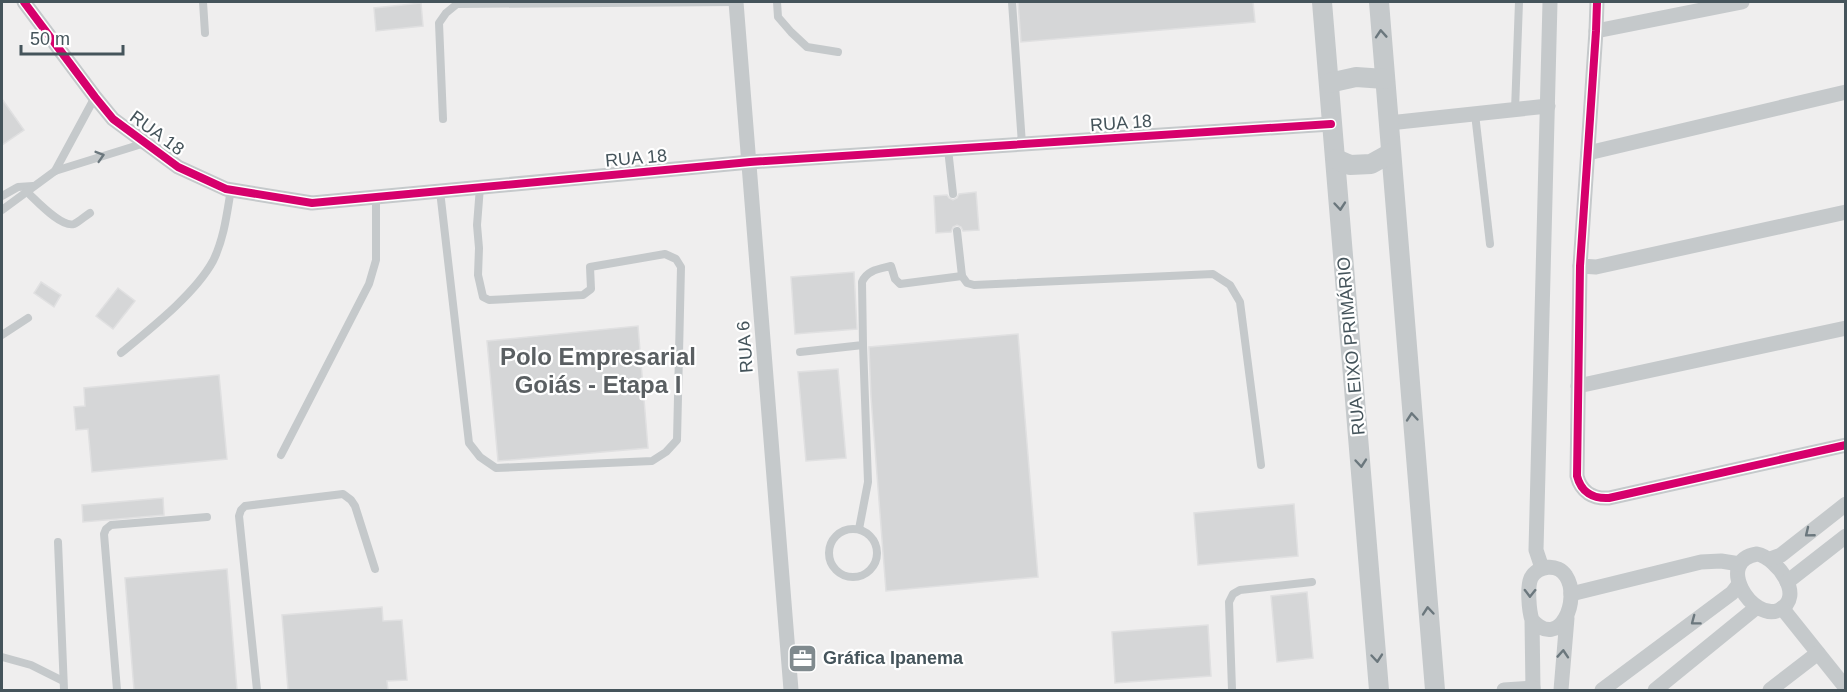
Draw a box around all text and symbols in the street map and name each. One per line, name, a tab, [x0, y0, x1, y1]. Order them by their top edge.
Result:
scale bar	[21, 18, 123, 56]
text: 50 m	[30, 29, 70, 49]
one-way arrow	[1375, 30, 1388, 39]
street label: RUA 18	[126, 107, 188, 159]
street label: RUA 18	[1089, 111, 1153, 135]
street label: RUA 18	[604, 145, 668, 171]
one-way arrow	[94, 151, 105, 164]
one-way arrow	[1333, 202, 1346, 211]
street label: RUA EIXO PRIMÁRIO	[1333, 256, 1369, 436]
street label: RUA 6	[733, 320, 757, 374]
district label: Polo Empresarial Goiás - Etapa I	[500, 343, 696, 398]
one-way arrow	[1406, 412, 1419, 422]
one-way arrow	[1354, 459, 1367, 468]
one-way arrow	[1805, 526, 1816, 537]
one-way arrow	[1524, 589, 1536, 598]
one-way arrow	[1422, 607, 1435, 616]
one-way arrow	[1690, 614, 1701, 625]
office icon: Gráfica Ipanema	[786, 642, 818, 674]
place label: Gráfica Ipanema	[823, 648, 964, 668]
one-way arrow	[1557, 650, 1570, 659]
one-way arrow	[1370, 653, 1383, 662]

